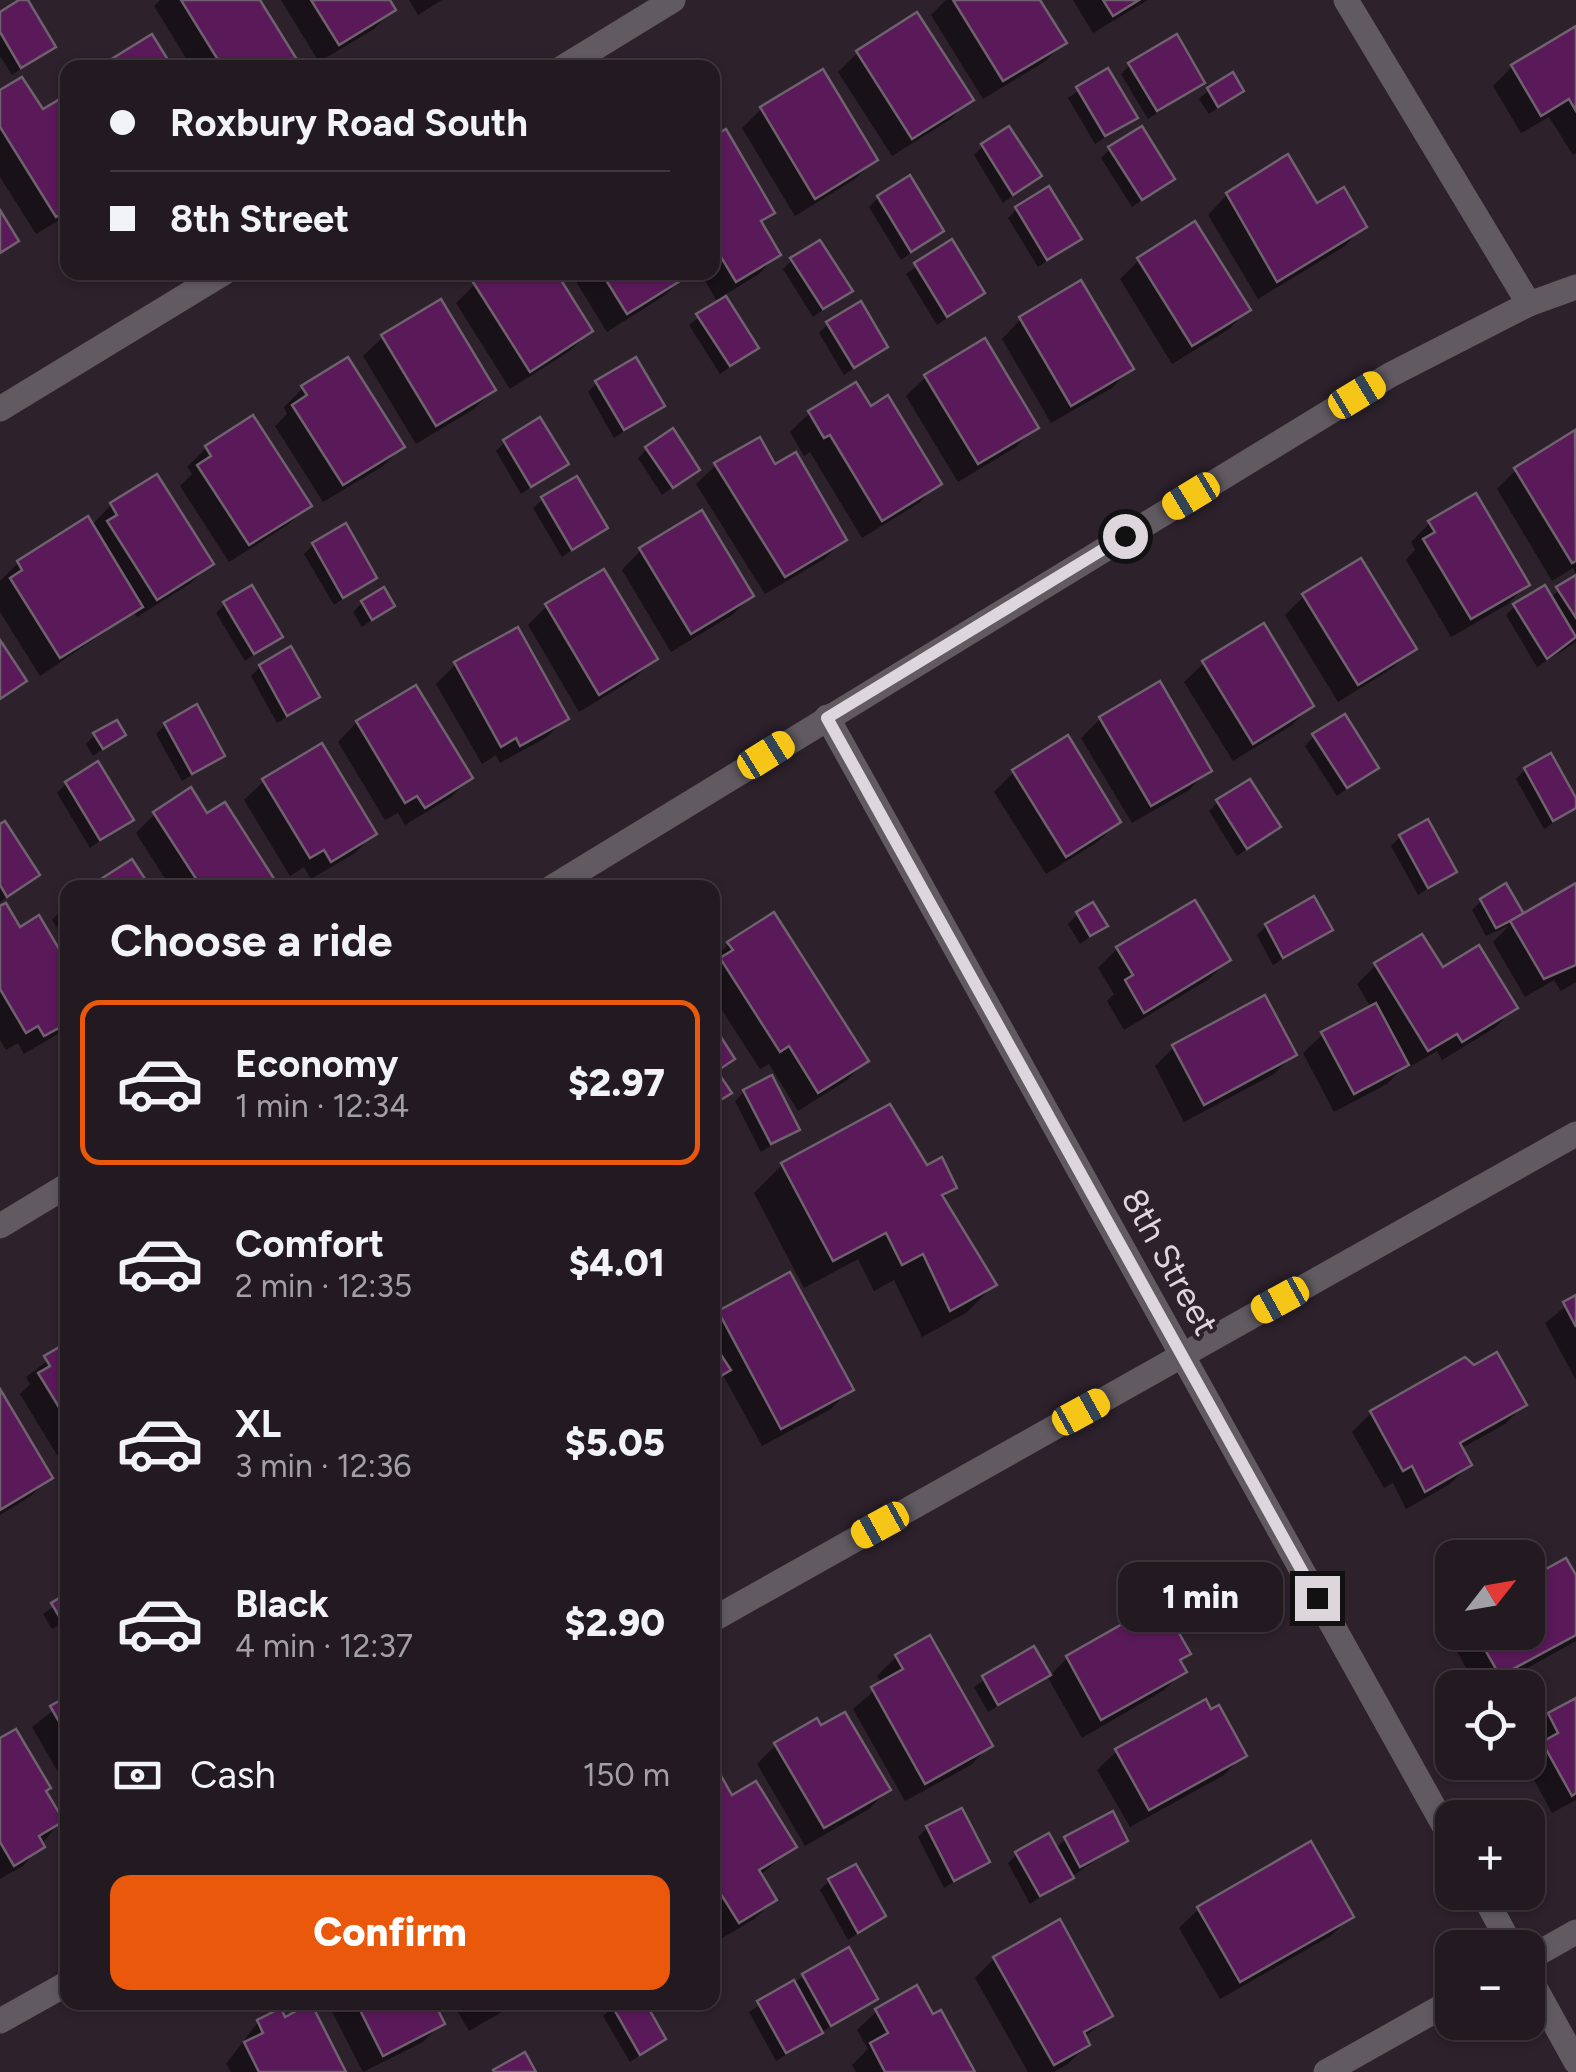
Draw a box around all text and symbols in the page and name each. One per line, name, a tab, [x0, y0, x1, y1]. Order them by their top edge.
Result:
text: Roxbury Road South	[170, 100, 528, 146]
text: 8th Street	[170, 196, 349, 242]
car	[1324, 367, 1390, 423]
car	[1158, 468, 1224, 524]
route start	[1103, 514, 1148, 559]
car	[733, 726, 799, 784]
text: Choose a ride	[110, 913, 392, 967]
icon: car	[115, 1038, 205, 1128]
text: Economy	[235, 1041, 398, 1087]
text: $2.97	[568, 1060, 665, 1106]
text: 1 min · 12:34	[235, 1087, 409, 1125]
street label: 8th Street	[1113, 1181, 1227, 1343]
icon: car	[115, 1218, 205, 1308]
text: Comfort	[235, 1221, 384, 1267]
text: $4.01	[569, 1240, 665, 1286]
text: 2 min · 12:35	[235, 1267, 412, 1305]
car	[1246, 1272, 1314, 1328]
car	[1047, 1384, 1115, 1440]
icon: car	[115, 1398, 205, 1488]
text: XL	[235, 1401, 281, 1447]
text: $5.05	[565, 1420, 665, 1466]
text: 3 min · 12:36	[235, 1447, 411, 1485]
car	[846, 1497, 914, 1553]
north arrow	[1435, 1540, 1545, 1650]
map controls	[1435, 1540, 1545, 2040]
callout: 1 min	[1117, 1563, 1282, 1633]
route end	[1295, 1576, 1340, 1621]
icon: car	[115, 1578, 205, 1668]
text: 1 min	[1162, 1578, 1239, 1616]
text: Black	[235, 1581, 329, 1627]
text: $2.90	[565, 1600, 665, 1646]
text: 4 min · 12:37	[235, 1627, 413, 1665]
button: locate	[1435, 1670, 1545, 1780]
icon: cash	[110, 1748, 165, 1803]
text: Cash	[190, 1752, 276, 1798]
text: 150 m	[583, 1756, 670, 1794]
button: +	[1435, 1800, 1545, 1910]
button: Confirm	[110, 1875, 670, 1990]
button: −	[1435, 1930, 1545, 2040]

